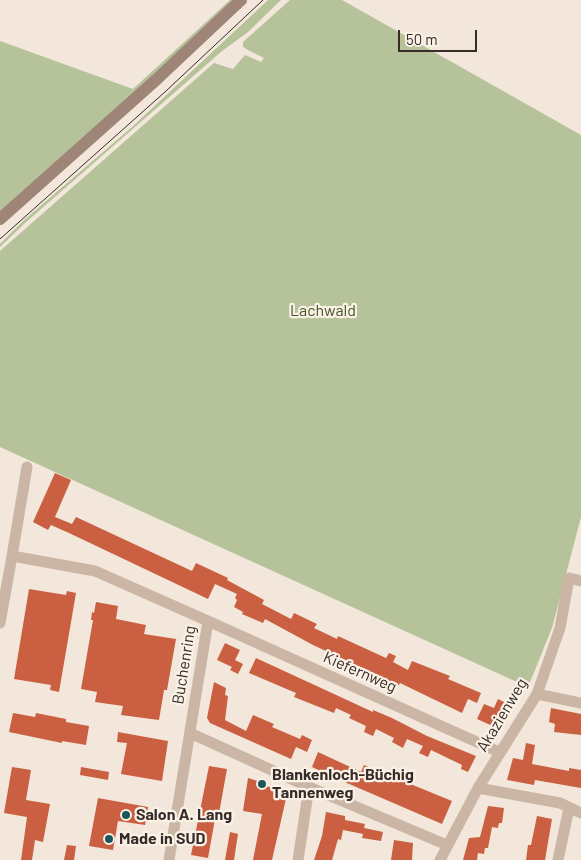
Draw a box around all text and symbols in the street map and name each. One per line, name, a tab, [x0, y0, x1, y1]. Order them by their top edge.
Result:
scale bar	[401, 20, 480, 52]
text: 50 m	[406, 30, 438, 48]
park label: Lachwald	[290, 301, 356, 321]
street label: Buchenring	[168, 624, 200, 706]
street label: Kiefernweg	[320, 647, 400, 697]
street label: Akazienweg	[473, 675, 531, 755]
place label: Blankenloch-Büchig Tannenweg	[272, 765, 414, 803]
marker: Blankenloch-Büchig Tannenweg	[256, 778, 268, 790]
place label: Salon A. Lang	[136, 805, 232, 825]
marker: Salon A. Lang	[120, 809, 132, 821]
place label: Made in SUD	[119, 829, 205, 849]
marker: Made in SUD	[103, 833, 115, 845]

